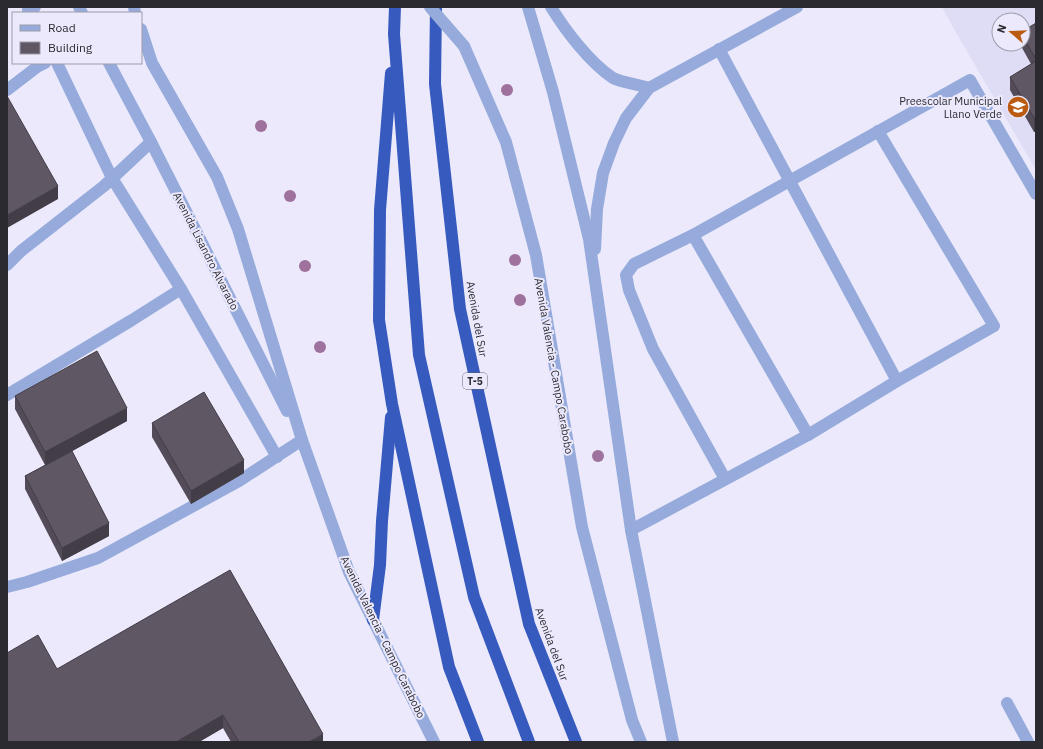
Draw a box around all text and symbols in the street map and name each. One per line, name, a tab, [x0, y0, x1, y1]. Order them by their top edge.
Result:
legend	[12, 12, 142, 64]
north arrow	[991, 12, 1031, 52]
text: Road	[48, 20, 76, 35]
text: N	[994, 23, 1009, 35]
text: Building	[48, 40, 93, 55]
place label: Preescolar Municipal Llano Verde	[899, 94, 1002, 121]
school or university icon: Preescolar Municipal Llano Verde	[1005, 94, 1031, 120]
street label: Avenida Lisandro Alvarado	[170, 190, 242, 312]
street label: Avenida Valencia - Campo Carabobo	[532, 277, 576, 455]
street label: Avenida del Sur	[463, 280, 491, 358]
road number: T-5	[463, 373, 487, 389]
street label: Avenida Valencia - Campo Carabobo	[338, 554, 428, 720]
street label: Avenida del Sur	[532, 606, 572, 682]

